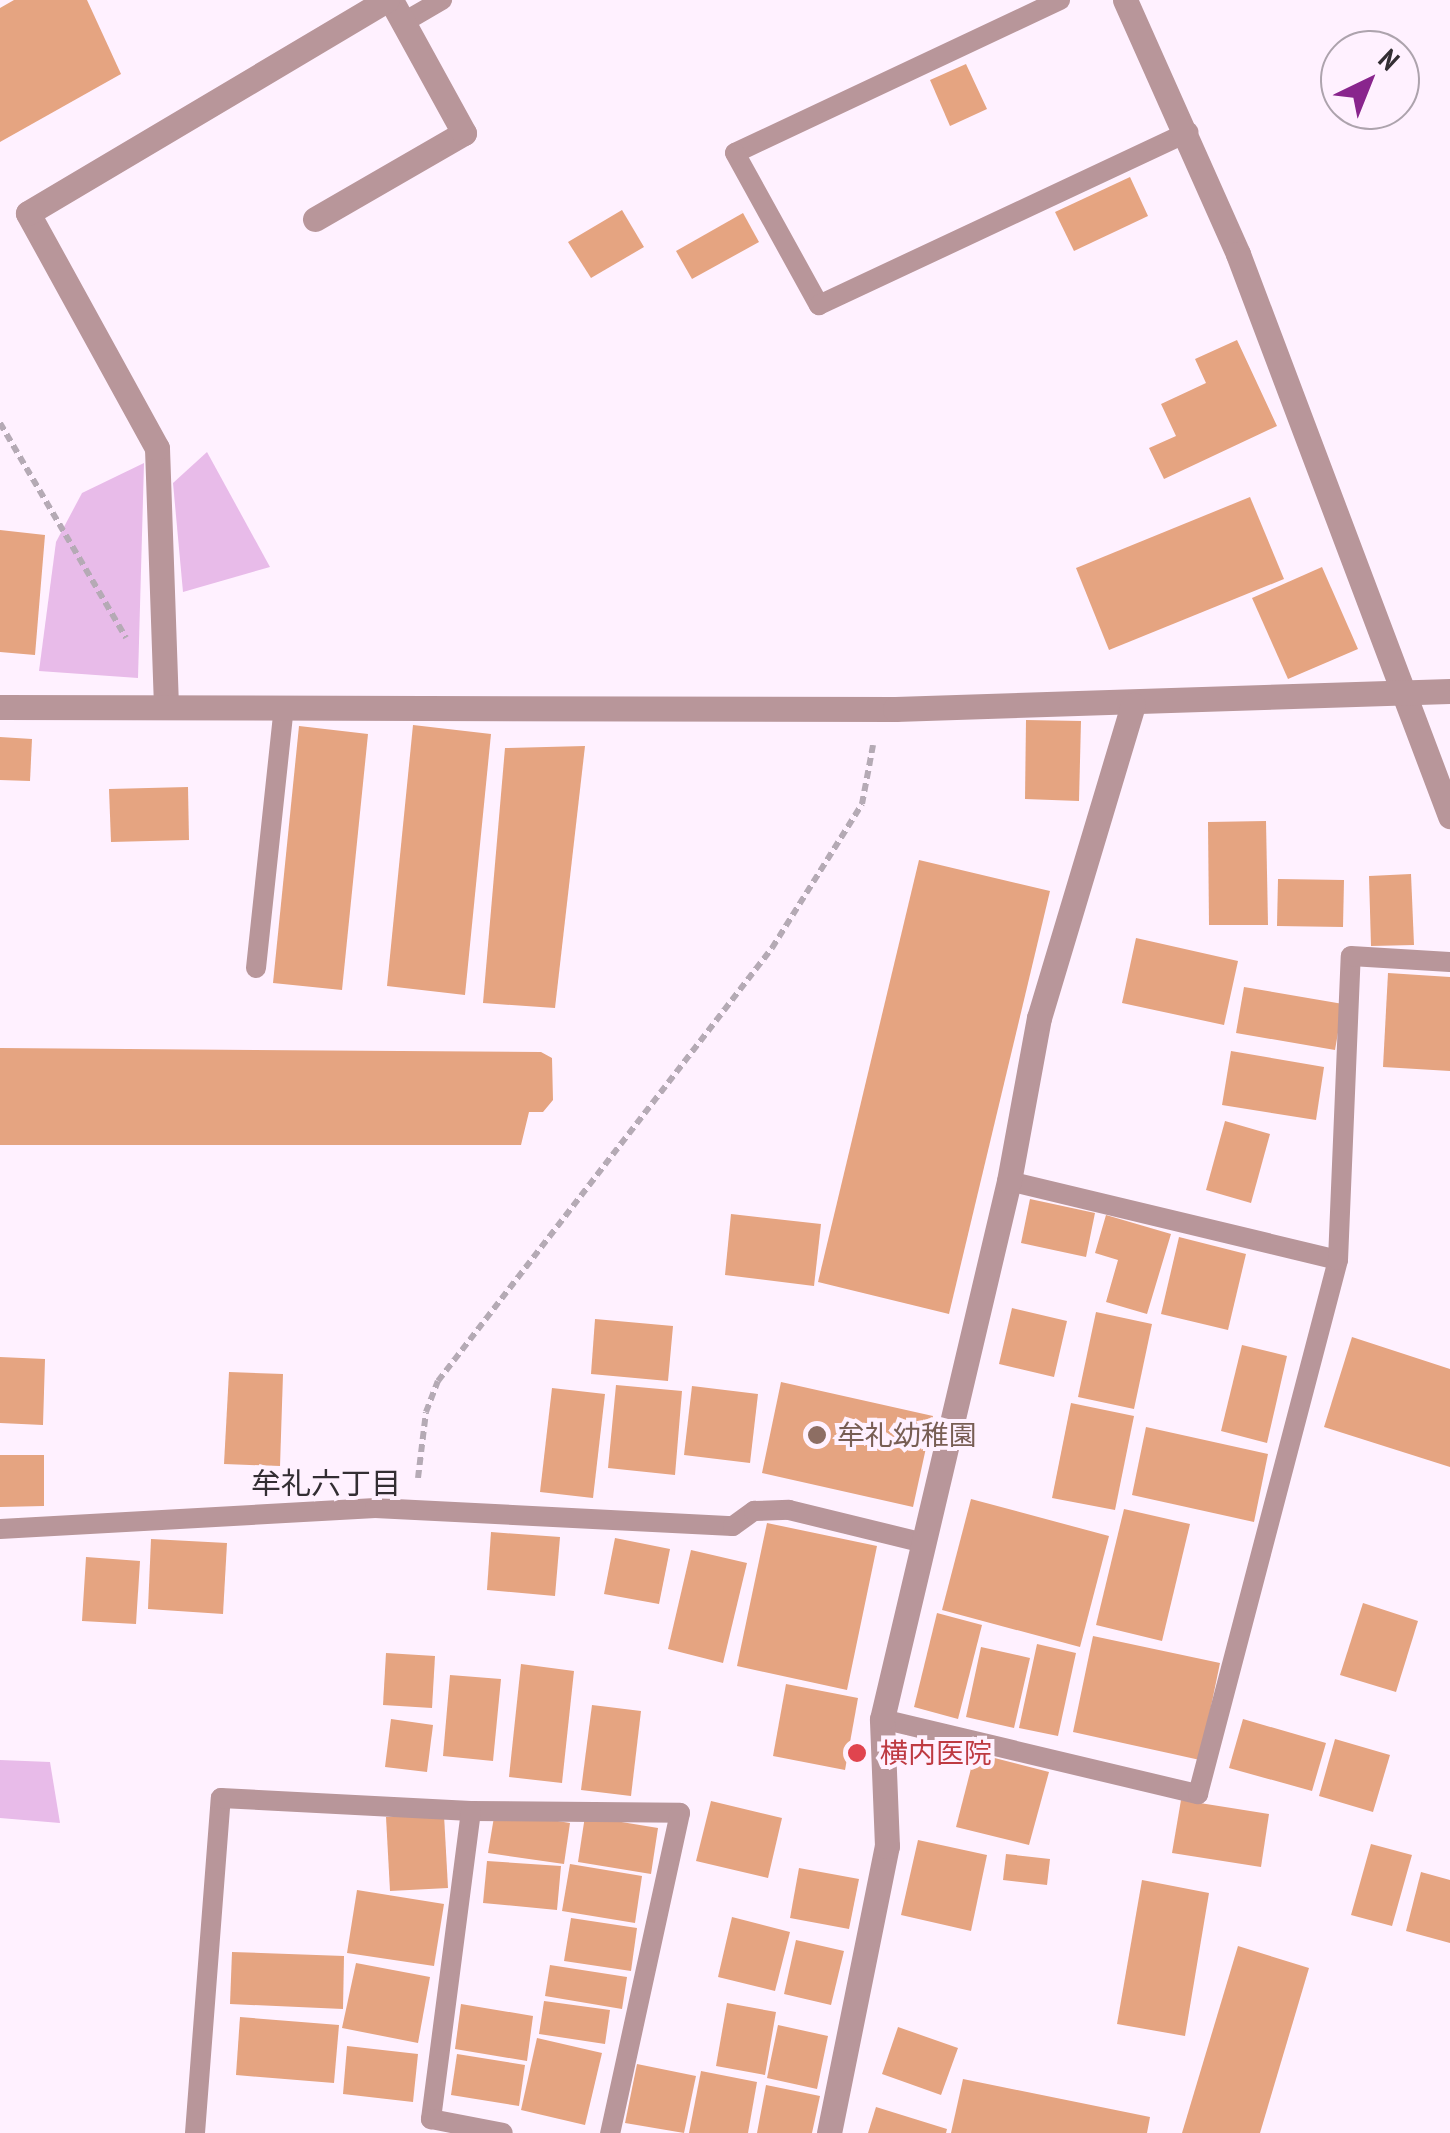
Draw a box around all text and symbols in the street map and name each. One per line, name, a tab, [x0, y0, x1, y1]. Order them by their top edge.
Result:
north arrow	[1320, 30, 1420, 130]
text: N	[1371, 40, 1408, 78]
place label: 牟礼幼稚園	[837, 1418, 977, 1452]
marker: 牟礼幼稚園	[806, 1424, 828, 1446]
district label: 牟礼六丁目	[251, 1465, 401, 1501]
place label: 横内医院	[880, 1736, 992, 1770]
marker: 横内医院	[844, 1740, 870, 1766]

